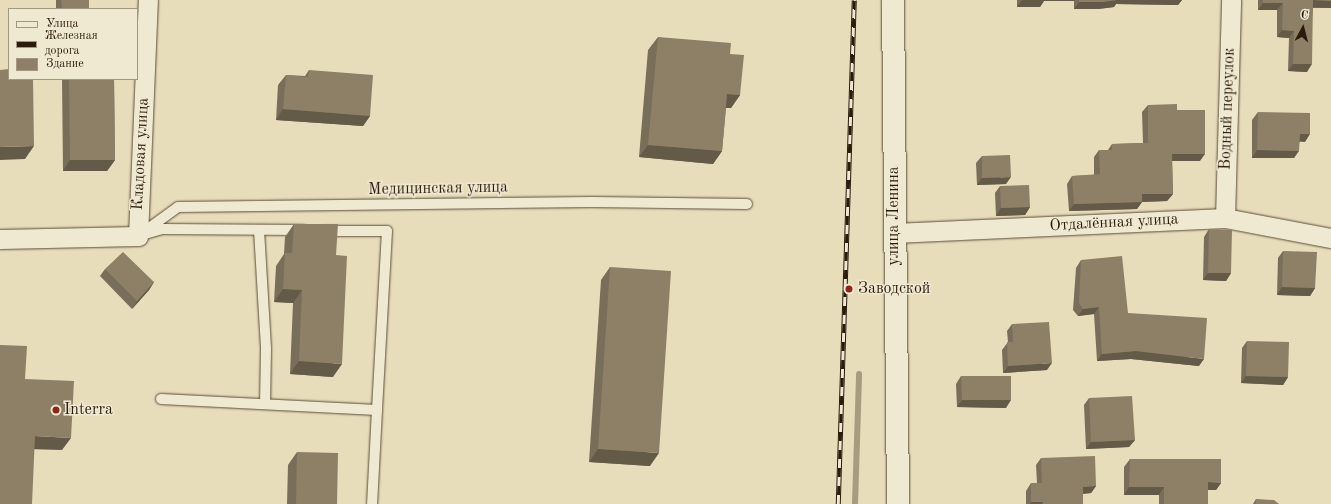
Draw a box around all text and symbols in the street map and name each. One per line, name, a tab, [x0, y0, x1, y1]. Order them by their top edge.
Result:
legend	[8, 8, 138, 80]
north arrow	[1283, 8, 1323, 48]
text: С	[1300, 10, 1309, 21]
text: Улица	[46, 18, 79, 30]
text: Железная дорога	[45, 30, 98, 57]
street label: Водный переулок	[1216, 48, 1240, 170]
text: Здание	[46, 58, 84, 70]
street label: Кладовая улица	[128, 97, 154, 211]
street label: улица Ленина	[884, 166, 904, 266]
street label: Медицинская улица	[368, 178, 508, 200]
street label: Отдалённая улица	[1049, 210, 1179, 236]
place label: Заводской	[858, 279, 930, 299]
marker: Заводской	[843, 283, 855, 295]
place label: Interra	[64, 400, 113, 420]
marker: Interra	[51, 405, 61, 415]

